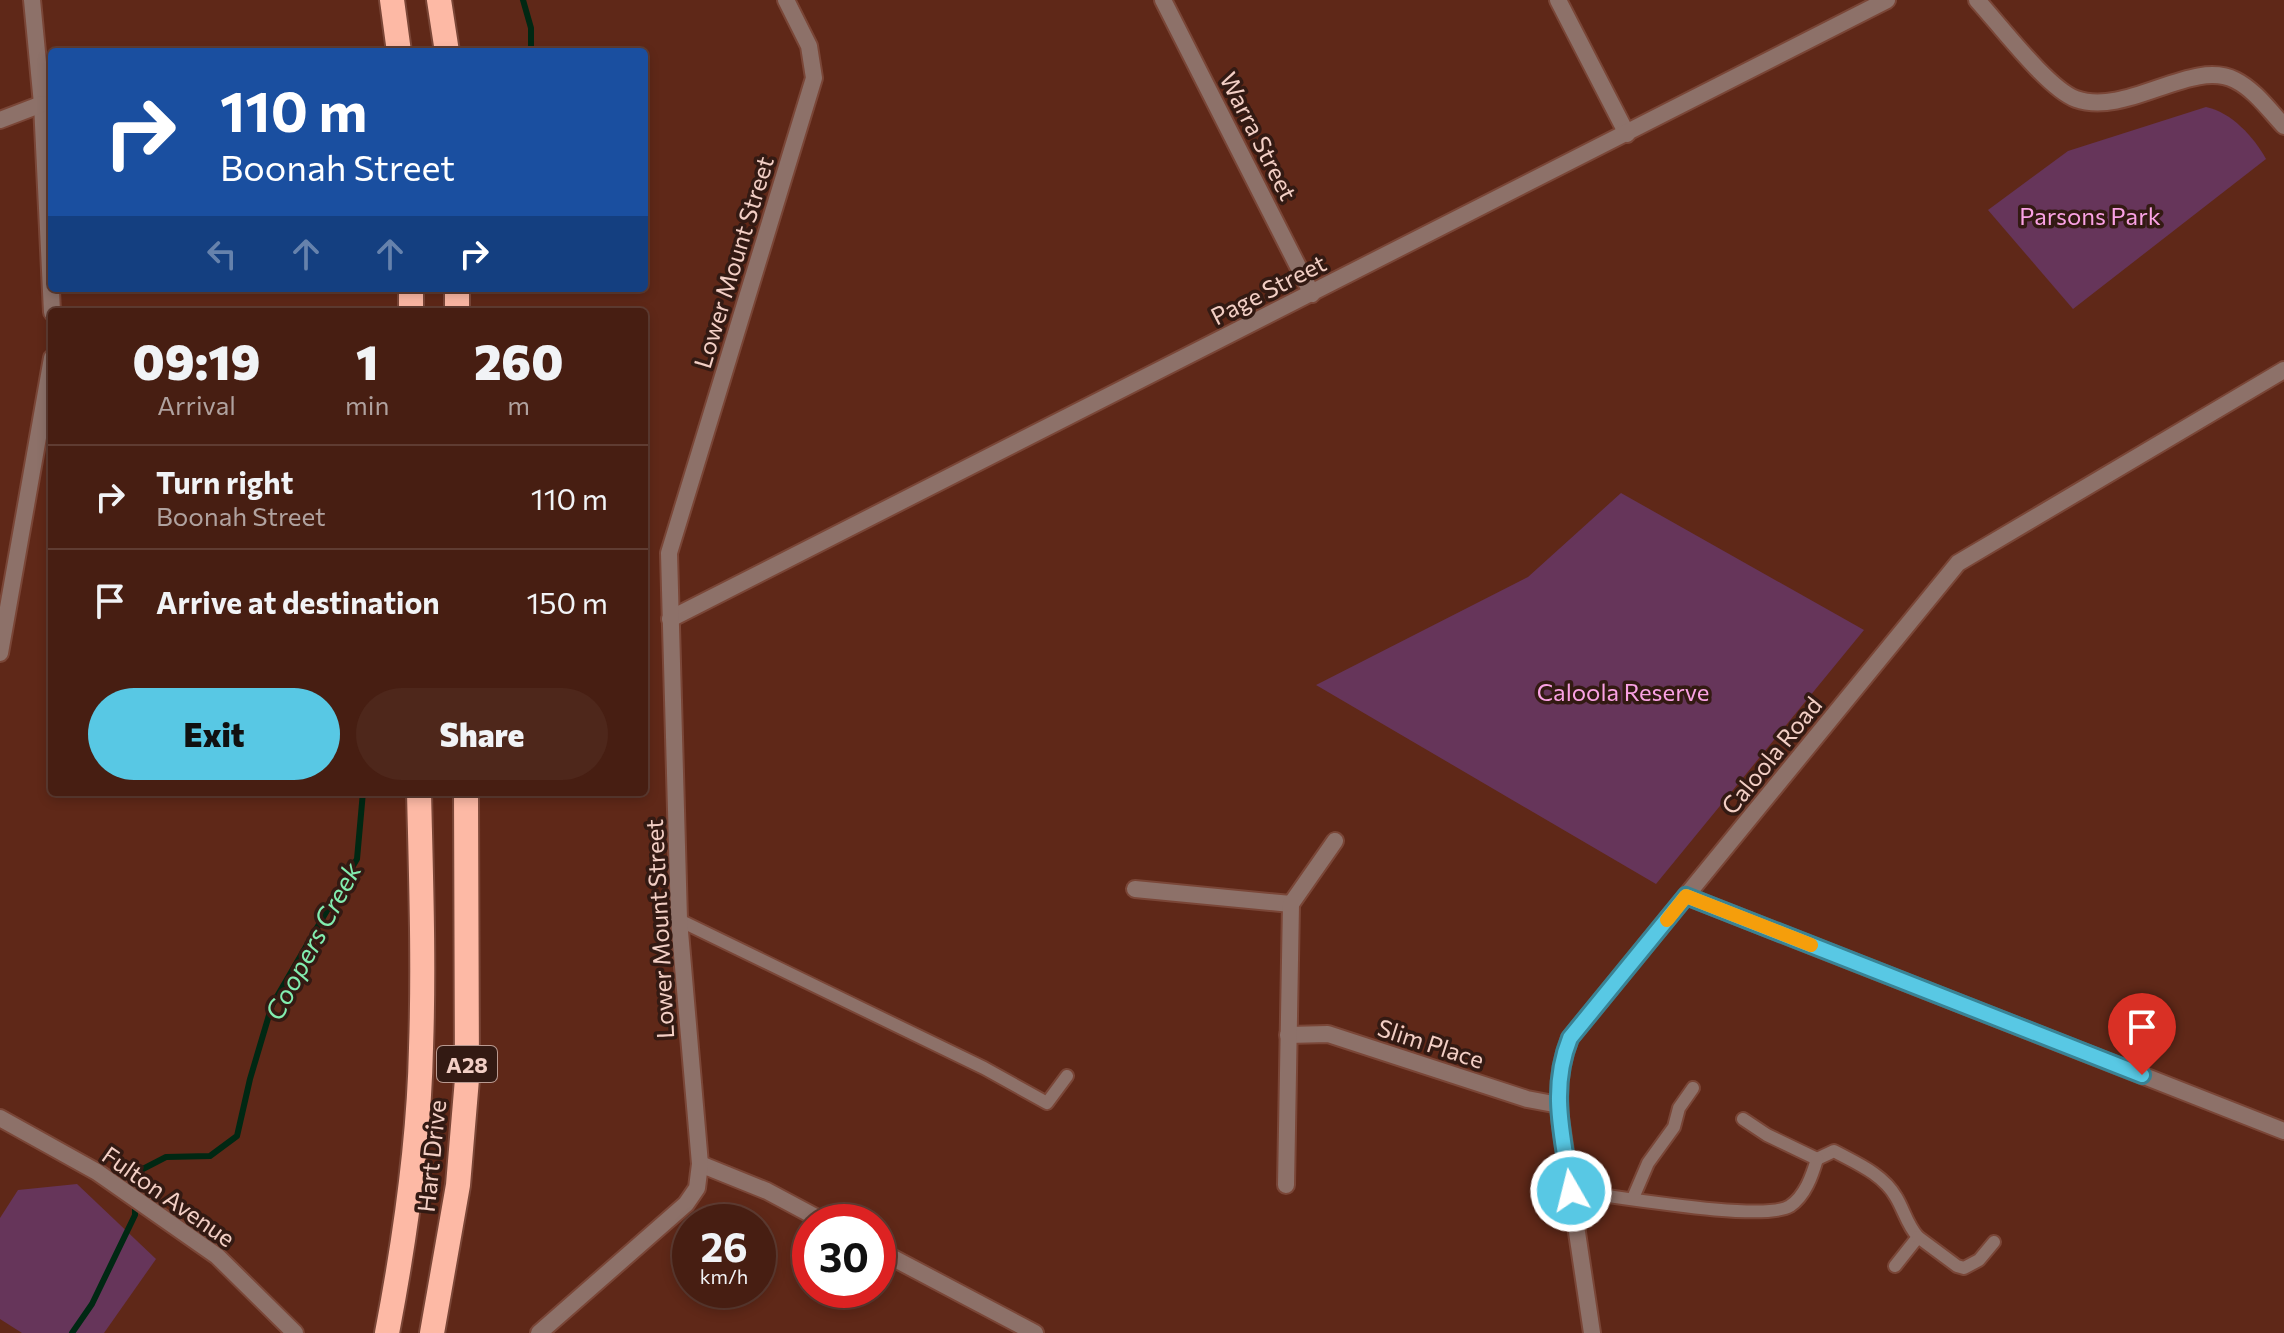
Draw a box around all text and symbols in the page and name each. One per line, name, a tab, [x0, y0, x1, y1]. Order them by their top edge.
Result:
street label: Warra Street	[1214, 67, 1304, 205]
text: 110 m	[220, 75, 367, 144]
icon: right	[88, 80, 192, 184]
text: Boonah Street	[220, 144, 455, 188]
street label: Lower Mount Street	[687, 152, 779, 371]
park label: Parsons Park	[2019, 201, 2161, 230]
icon: left	[200, 232, 244, 276]
icon: ahead	[284, 232, 328, 276]
icon: ahead	[368, 232, 412, 276]
icon: right	[452, 232, 496, 276]
street label: Page Street	[1206, 248, 1331, 330]
text: 09:19	[133, 331, 260, 390]
text: 1	[356, 331, 378, 390]
text: 260	[474, 331, 563, 390]
text: Arrival	[157, 389, 236, 420]
text: min	[345, 389, 389, 420]
text: m	[507, 389, 530, 420]
text: Turn right	[156, 463, 293, 500]
icon: right	[88, 475, 132, 519]
text: 110 m	[531, 479, 608, 516]
text: Boonah Street	[156, 500, 326, 531]
icon: arrive	[88, 579, 132, 623]
text: Arrive at destination	[156, 583, 440, 620]
text: 150 m	[526, 583, 608, 620]
park label: Caloola Reserve	[1537, 677, 1709, 706]
button: Exit	[88, 688, 340, 780]
button: Share	[356, 688, 608, 780]
street label: Caloola Road	[1715, 690, 1827, 820]
street label: Lower Mount Street	[639, 818, 679, 1040]
water label: Coopers Creek	[257, 856, 367, 1025]
pin	[2108, 993, 2176, 1075]
icon: arrive	[2120, 1005, 2164, 1049]
street label: Slim Place	[1374, 1012, 1488, 1074]
road number: A28	[437, 1046, 497, 1082]
street label: Hart Drive	[411, 1099, 451, 1213]
street label: Fulton Avenue	[97, 1140, 241, 1252]
position arrow	[1529, 1149, 1613, 1233]
speed limit sign: 30	[792, 1204, 896, 1308]
text: 26	[700, 1221, 748, 1270]
text: km/h	[700, 1264, 748, 1288]

